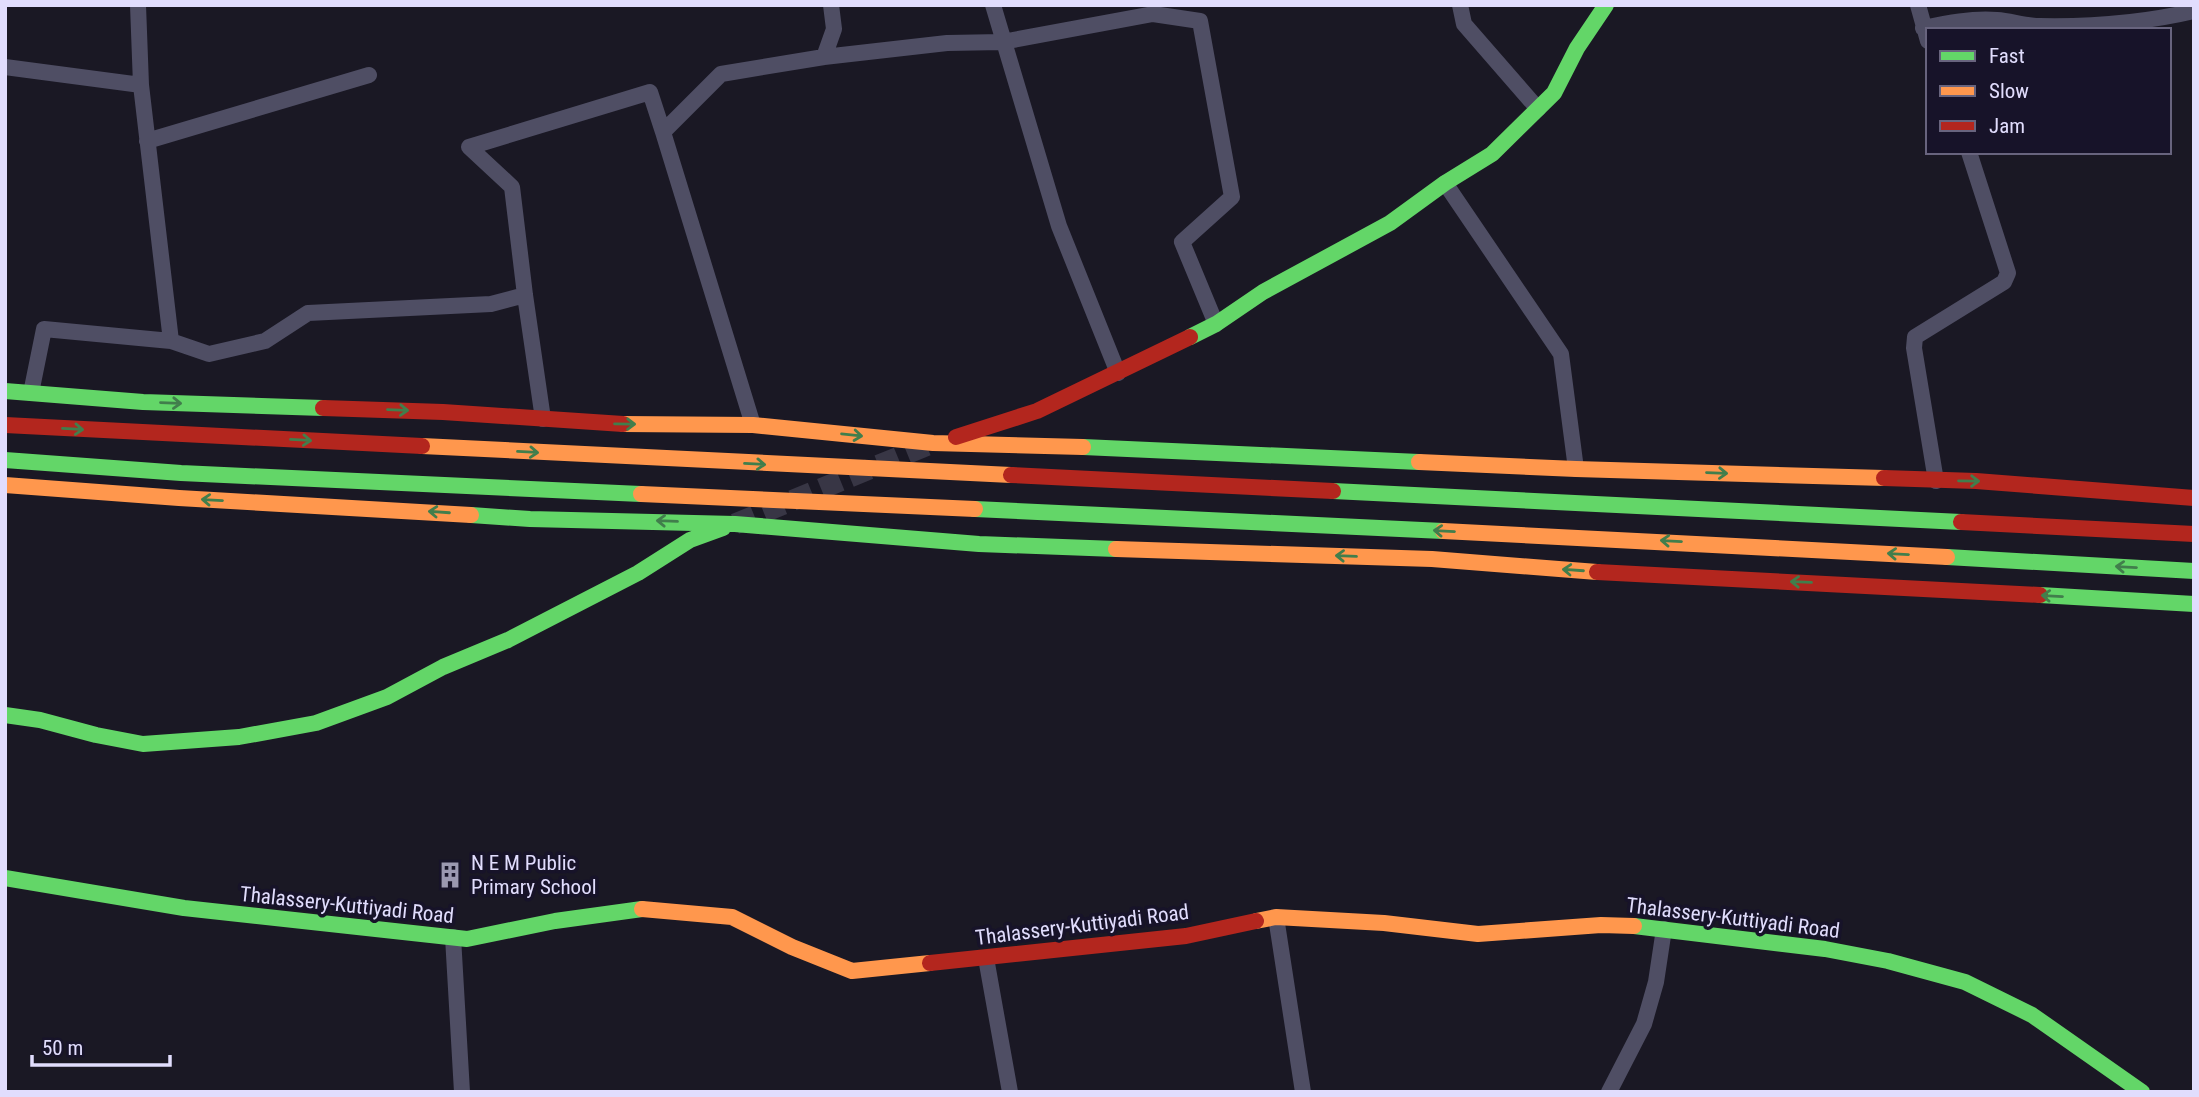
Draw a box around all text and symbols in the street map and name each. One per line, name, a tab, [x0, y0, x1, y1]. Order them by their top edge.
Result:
legend	[1926, 28, 2171, 154]
text: Fast	[1989, 44, 2025, 68]
text: Slow	[1989, 79, 2029, 103]
text: Jam	[1989, 114, 2025, 138]
one-way arrow	[159, 396, 182, 409]
one-way arrow	[387, 404, 410, 417]
one-way arrow	[614, 417, 637, 431]
one-way arrow	[62, 422, 85, 435]
one-way arrow	[841, 429, 863, 442]
one-way arrow	[289, 434, 312, 447]
one-way arrow	[516, 446, 539, 459]
one-way arrow	[743, 457, 766, 470]
one-way arrow	[1705, 467, 1728, 480]
one-way arrow	[1957, 474, 1980, 488]
one-way arrow	[201, 493, 224, 506]
one-way arrow	[429, 505, 451, 518]
one-way arrow	[655, 515, 678, 528]
one-way arrow	[1433, 524, 1456, 537]
one-way arrow	[1660, 535, 1683, 548]
one-way arrow	[1888, 547, 1910, 560]
one-way arrow	[1335, 550, 1358, 563]
one-way arrow	[2115, 560, 2137, 573]
one-way arrow	[1563, 563, 1585, 576]
one-way arrow	[1789, 576, 1812, 589]
one-way arrow	[2041, 589, 2064, 602]
place label: N E M Public Primary School	[471, 851, 597, 899]
building icon: N E M Public Primary School	[435, 860, 465, 890]
street label: Thalassery-Kuttiyadi Road	[239, 882, 455, 928]
street label: Thalassery-Kuttiyadi Road	[1625, 893, 1841, 943]
street label: Thalassery-Kuttiyadi Road	[974, 900, 1190, 950]
scale bar	[32, 1024, 170, 1068]
text: 50 m	[42, 1036, 83, 1060]

